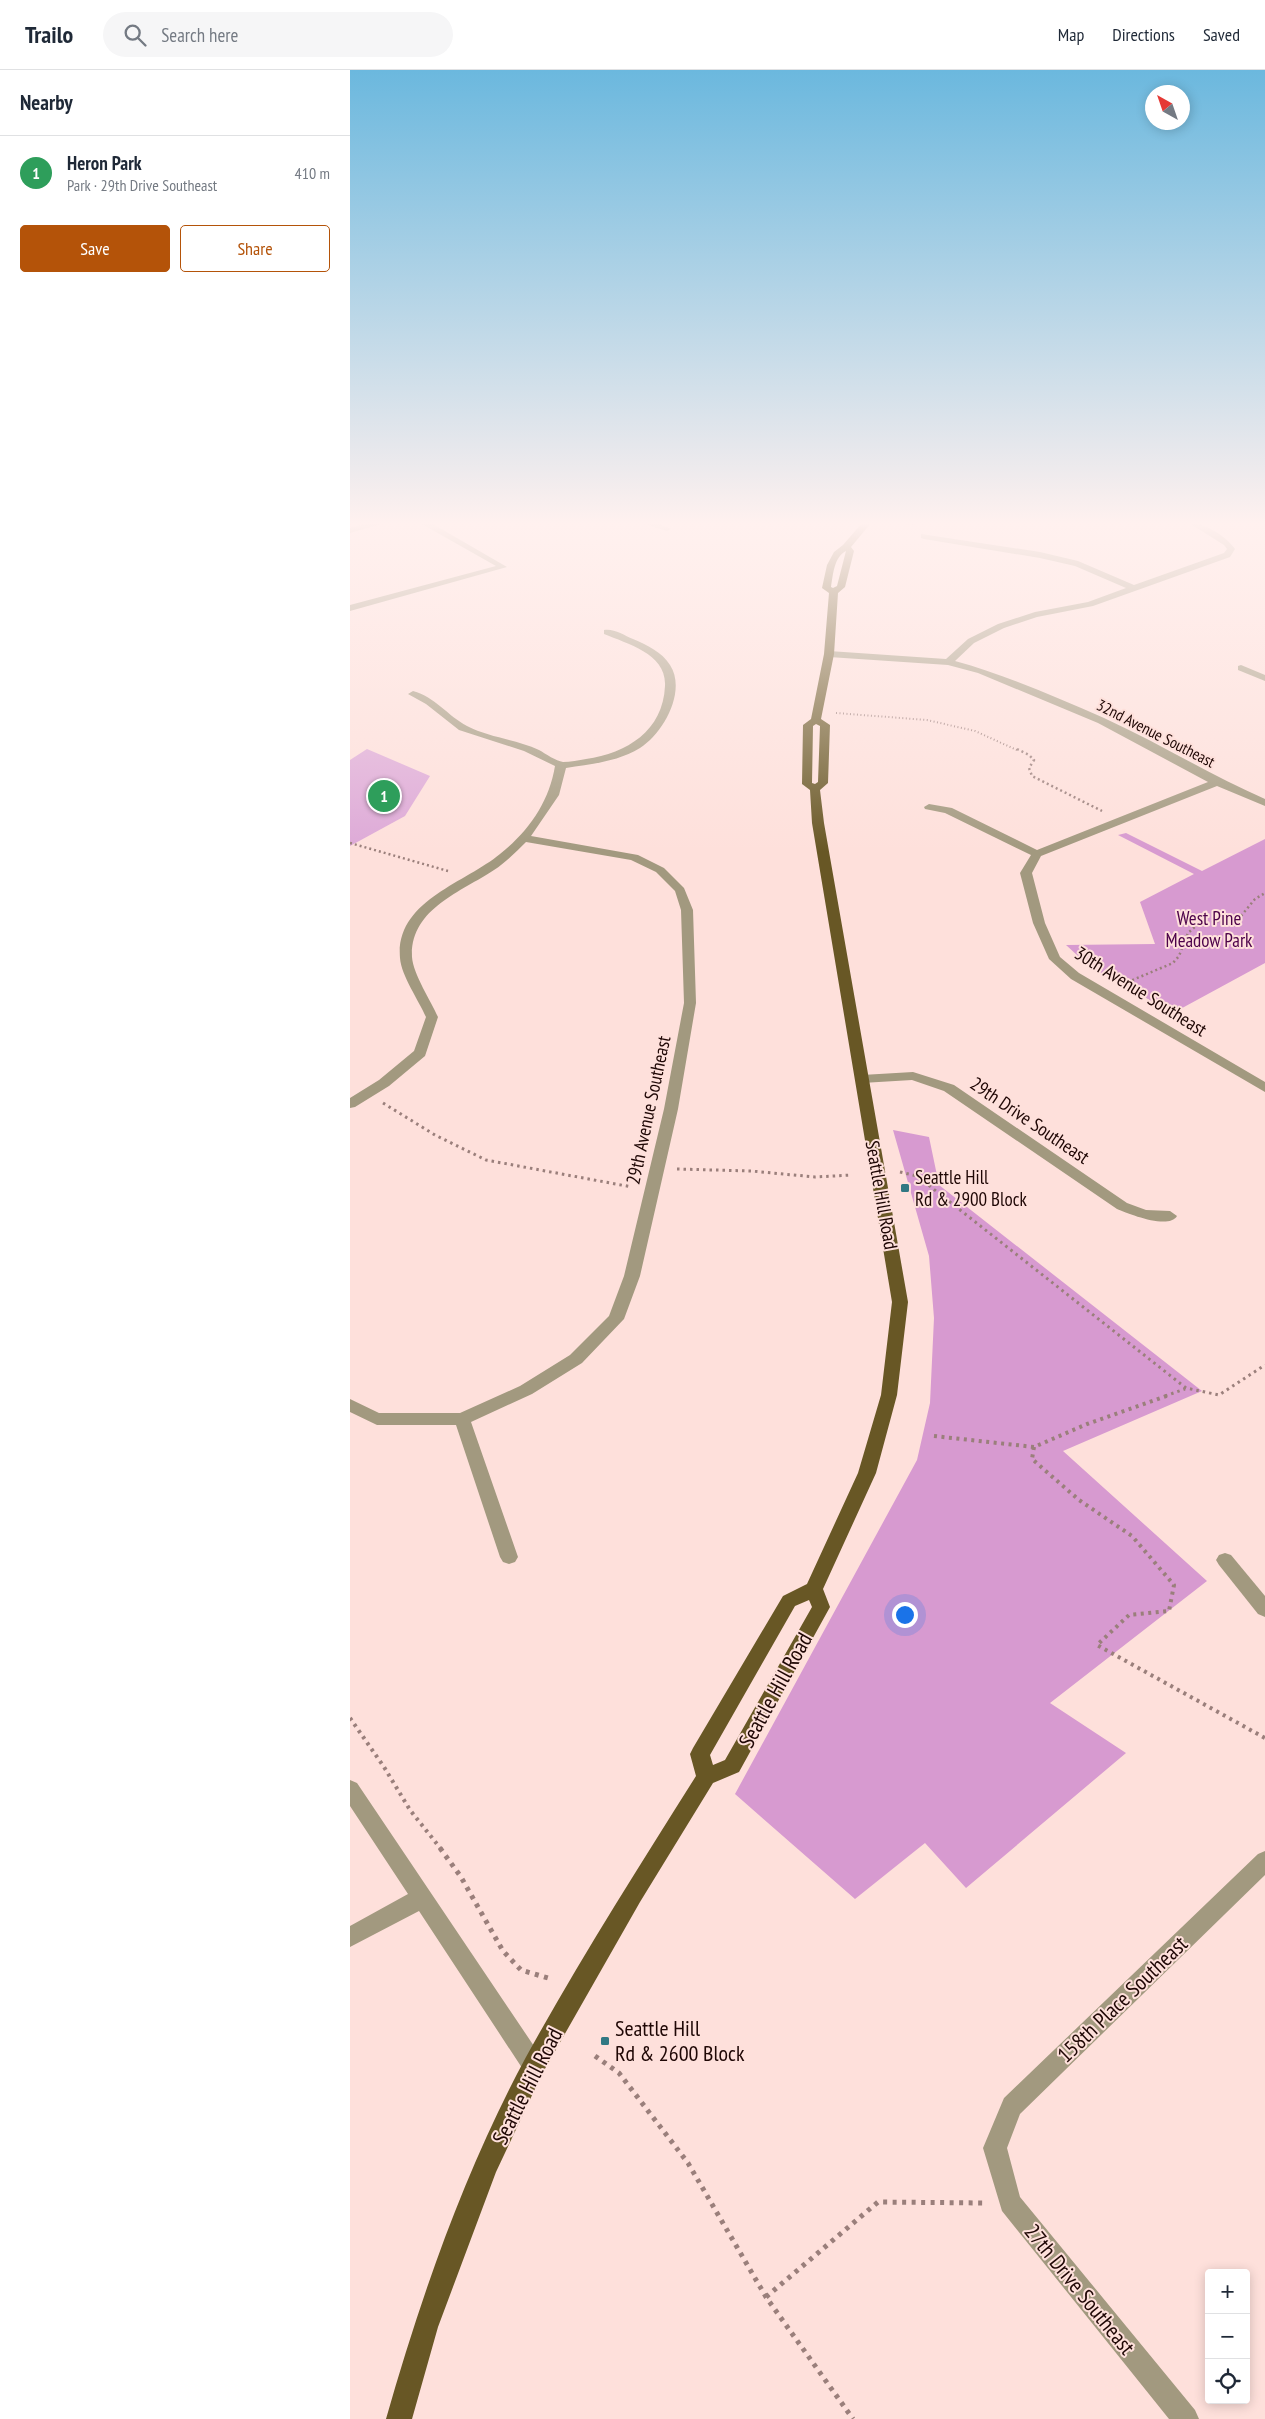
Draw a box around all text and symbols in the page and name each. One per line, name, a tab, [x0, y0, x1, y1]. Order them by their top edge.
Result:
search box	[103, 12, 453, 57]
text: Trailo	[25, 19, 73, 50]
icon: search	[121, 21, 149, 49]
text: Search here	[161, 23, 238, 47]
text: Map	[1058, 23, 1084, 46]
text: Directions	[1112, 23, 1175, 46]
text: Saved	[1203, 23, 1240, 46]
north arrow	[1145, 85, 1190, 130]
text: Nearby	[20, 89, 73, 116]
text: Heron Park	[67, 151, 142, 175]
text: 1	[32, 163, 40, 183]
text: 410 m	[295, 163, 330, 183]
text: Park · 29th Drive Southeast	[67, 175, 217, 195]
button: Save	[20, 225, 170, 272]
button: Share	[180, 225, 330, 272]
street label: 32nd Avenue Southeast	[1093, 695, 1219, 772]
pin: 1	[368, 777, 400, 815]
park label: West Pine Meadow Park	[1166, 906, 1253, 952]
street label: 30th Avenue Southeast	[1070, 941, 1212, 1042]
street label: 29th Avenue Southeast	[621, 1033, 676, 1187]
street label: 29th Drive Southeast	[966, 1071, 1095, 1169]
street label: Seattle Hill Road	[861, 1139, 903, 1251]
place label: Seattle Hill Rd & 2900 Block	[915, 1165, 1027, 1211]
marker: Seattle Hill Rd & 2900 Block	[899, 1182, 911, 1194]
your location	[892, 1602, 918, 1628]
street label: Seattle Hill Road	[732, 1628, 818, 1752]
street label: 158th Place Southeast	[1051, 1930, 1193, 2068]
place label: Seattle Hill Rd & 2600 Block	[615, 2014, 745, 2067]
street label: Seattle Hill Road	[486, 2023, 568, 2149]
marker: Seattle Hill Rd & 2600 Block	[599, 2035, 611, 2047]
street label: 27th Drive Southeast	[1019, 2218, 1141, 2360]
map controls	[1205, 2269, 1250, 2404]
button: +	[1205, 2269, 1250, 2314]
button: −	[1205, 2314, 1250, 2359]
button: locate	[1205, 2359, 1250, 2404]

